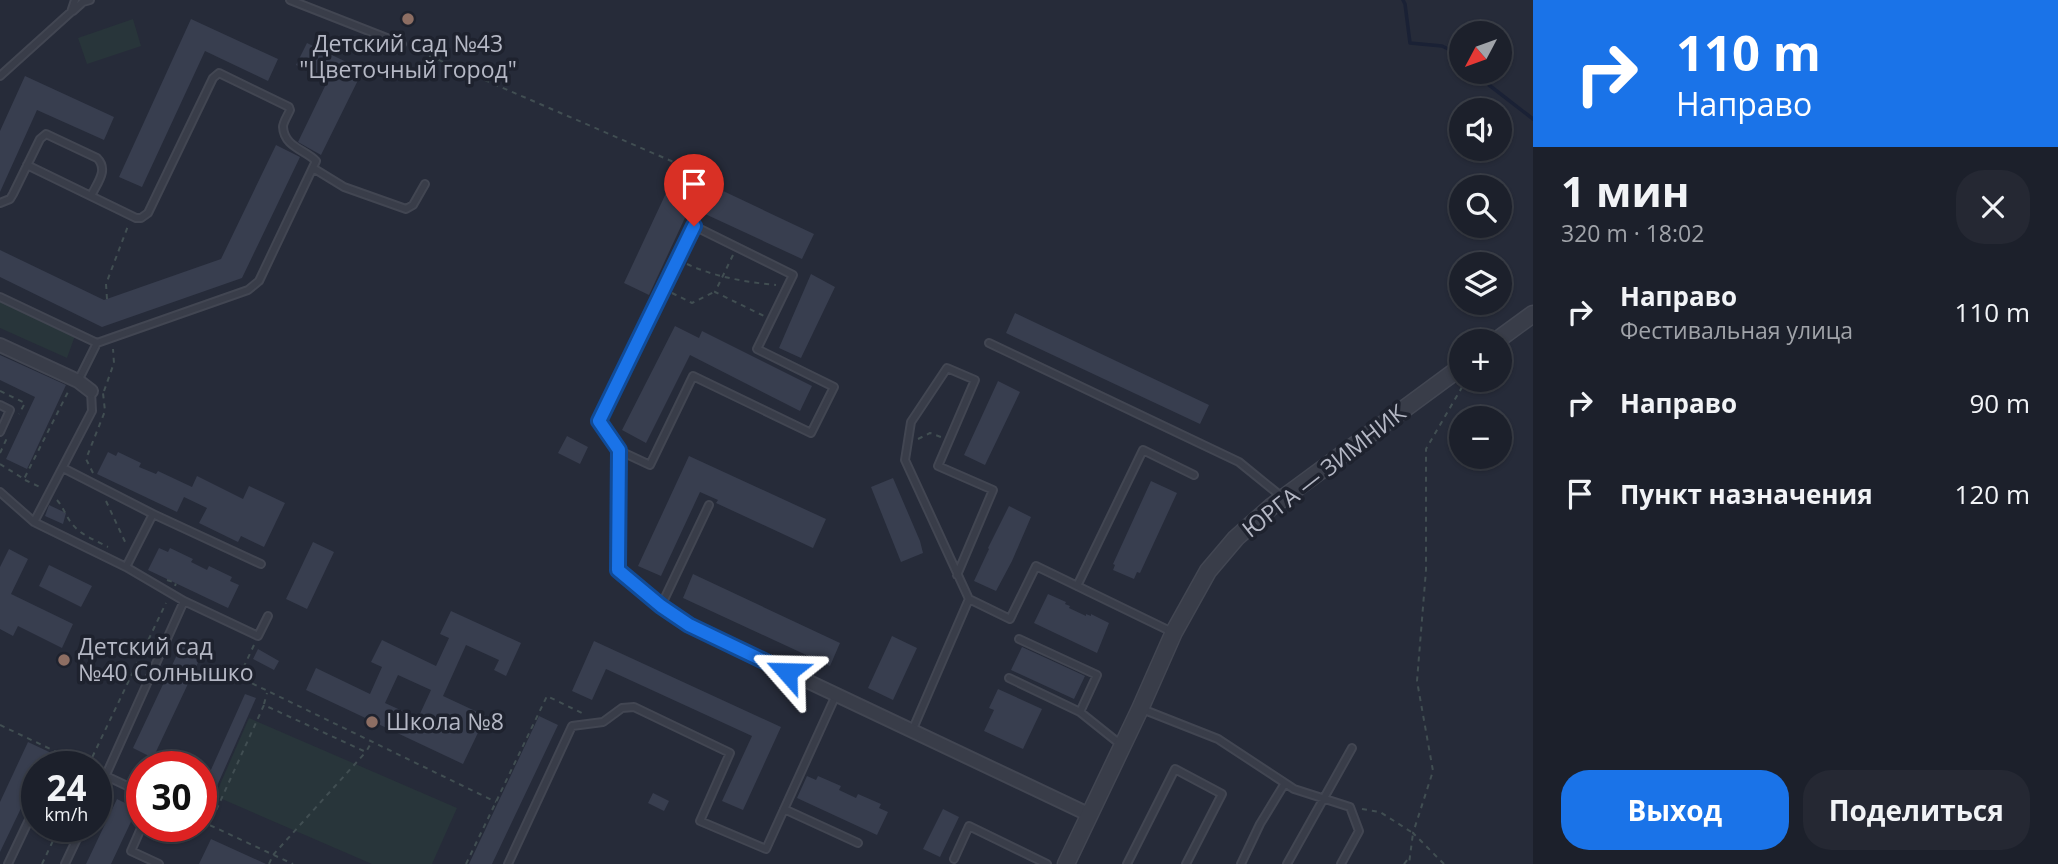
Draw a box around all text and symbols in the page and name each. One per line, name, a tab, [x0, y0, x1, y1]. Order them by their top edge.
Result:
marker: Детский сад №43 "Цветочный город"	[400, 11, 416, 27]
text: 110 m	[1676, 19, 1821, 85]
north arrow	[1449, 21, 1512, 84]
map controls	[1449, 21, 1512, 469]
place label: Детский сад №43 "Цветочный город"	[299, 27, 517, 85]
icon: right	[1561, 28, 1652, 119]
text: Направо	[1676, 82, 1812, 125]
button: sound	[1449, 98, 1512, 161]
pin	[664, 154, 724, 226]
text: 1 мин	[1561, 162, 1689, 219]
icon: arrive	[675, 165, 713, 203]
button: close	[1956, 170, 2030, 244]
button: search	[1449, 175, 1512, 238]
text: 320 m · 18:02	[1561, 217, 1704, 249]
button: layers	[1449, 252, 1512, 315]
text: Направо	[1620, 278, 1737, 314]
icon: right	[1561, 293, 1599, 331]
text: 110 m	[1955, 294, 2030, 330]
text: Фестивальная улица	[1620, 314, 1853, 346]
button: +	[1449, 329, 1512, 392]
icon: right	[1561, 384, 1599, 422]
text: Направо	[1620, 385, 1737, 421]
text: 90 m	[1969, 385, 2030, 421]
street label: ЮРГА — ЗИМНИК	[1235, 396, 1413, 544]
button: −	[1449, 406, 1512, 469]
icon: arrive	[1561, 475, 1599, 513]
text: Пункт назначения	[1620, 476, 1873, 512]
text: 120 m	[1955, 476, 2030, 512]
place label: Детский сад №40 Солнышко	[78, 630, 254, 688]
position arrow	[750, 635, 824, 709]
marker: Детский сад №40 Солнышко	[56, 652, 72, 668]
place label: Школа №8	[386, 705, 504, 737]
marker: Школа №8	[364, 714, 380, 730]
speed limit sign: 30	[126, 751, 217, 842]
text: 24	[46, 764, 87, 811]
button: Выход	[1561, 770, 1789, 850]
button: Поделиться	[1803, 770, 2030, 850]
text: km/h	[45, 802, 88, 826]

